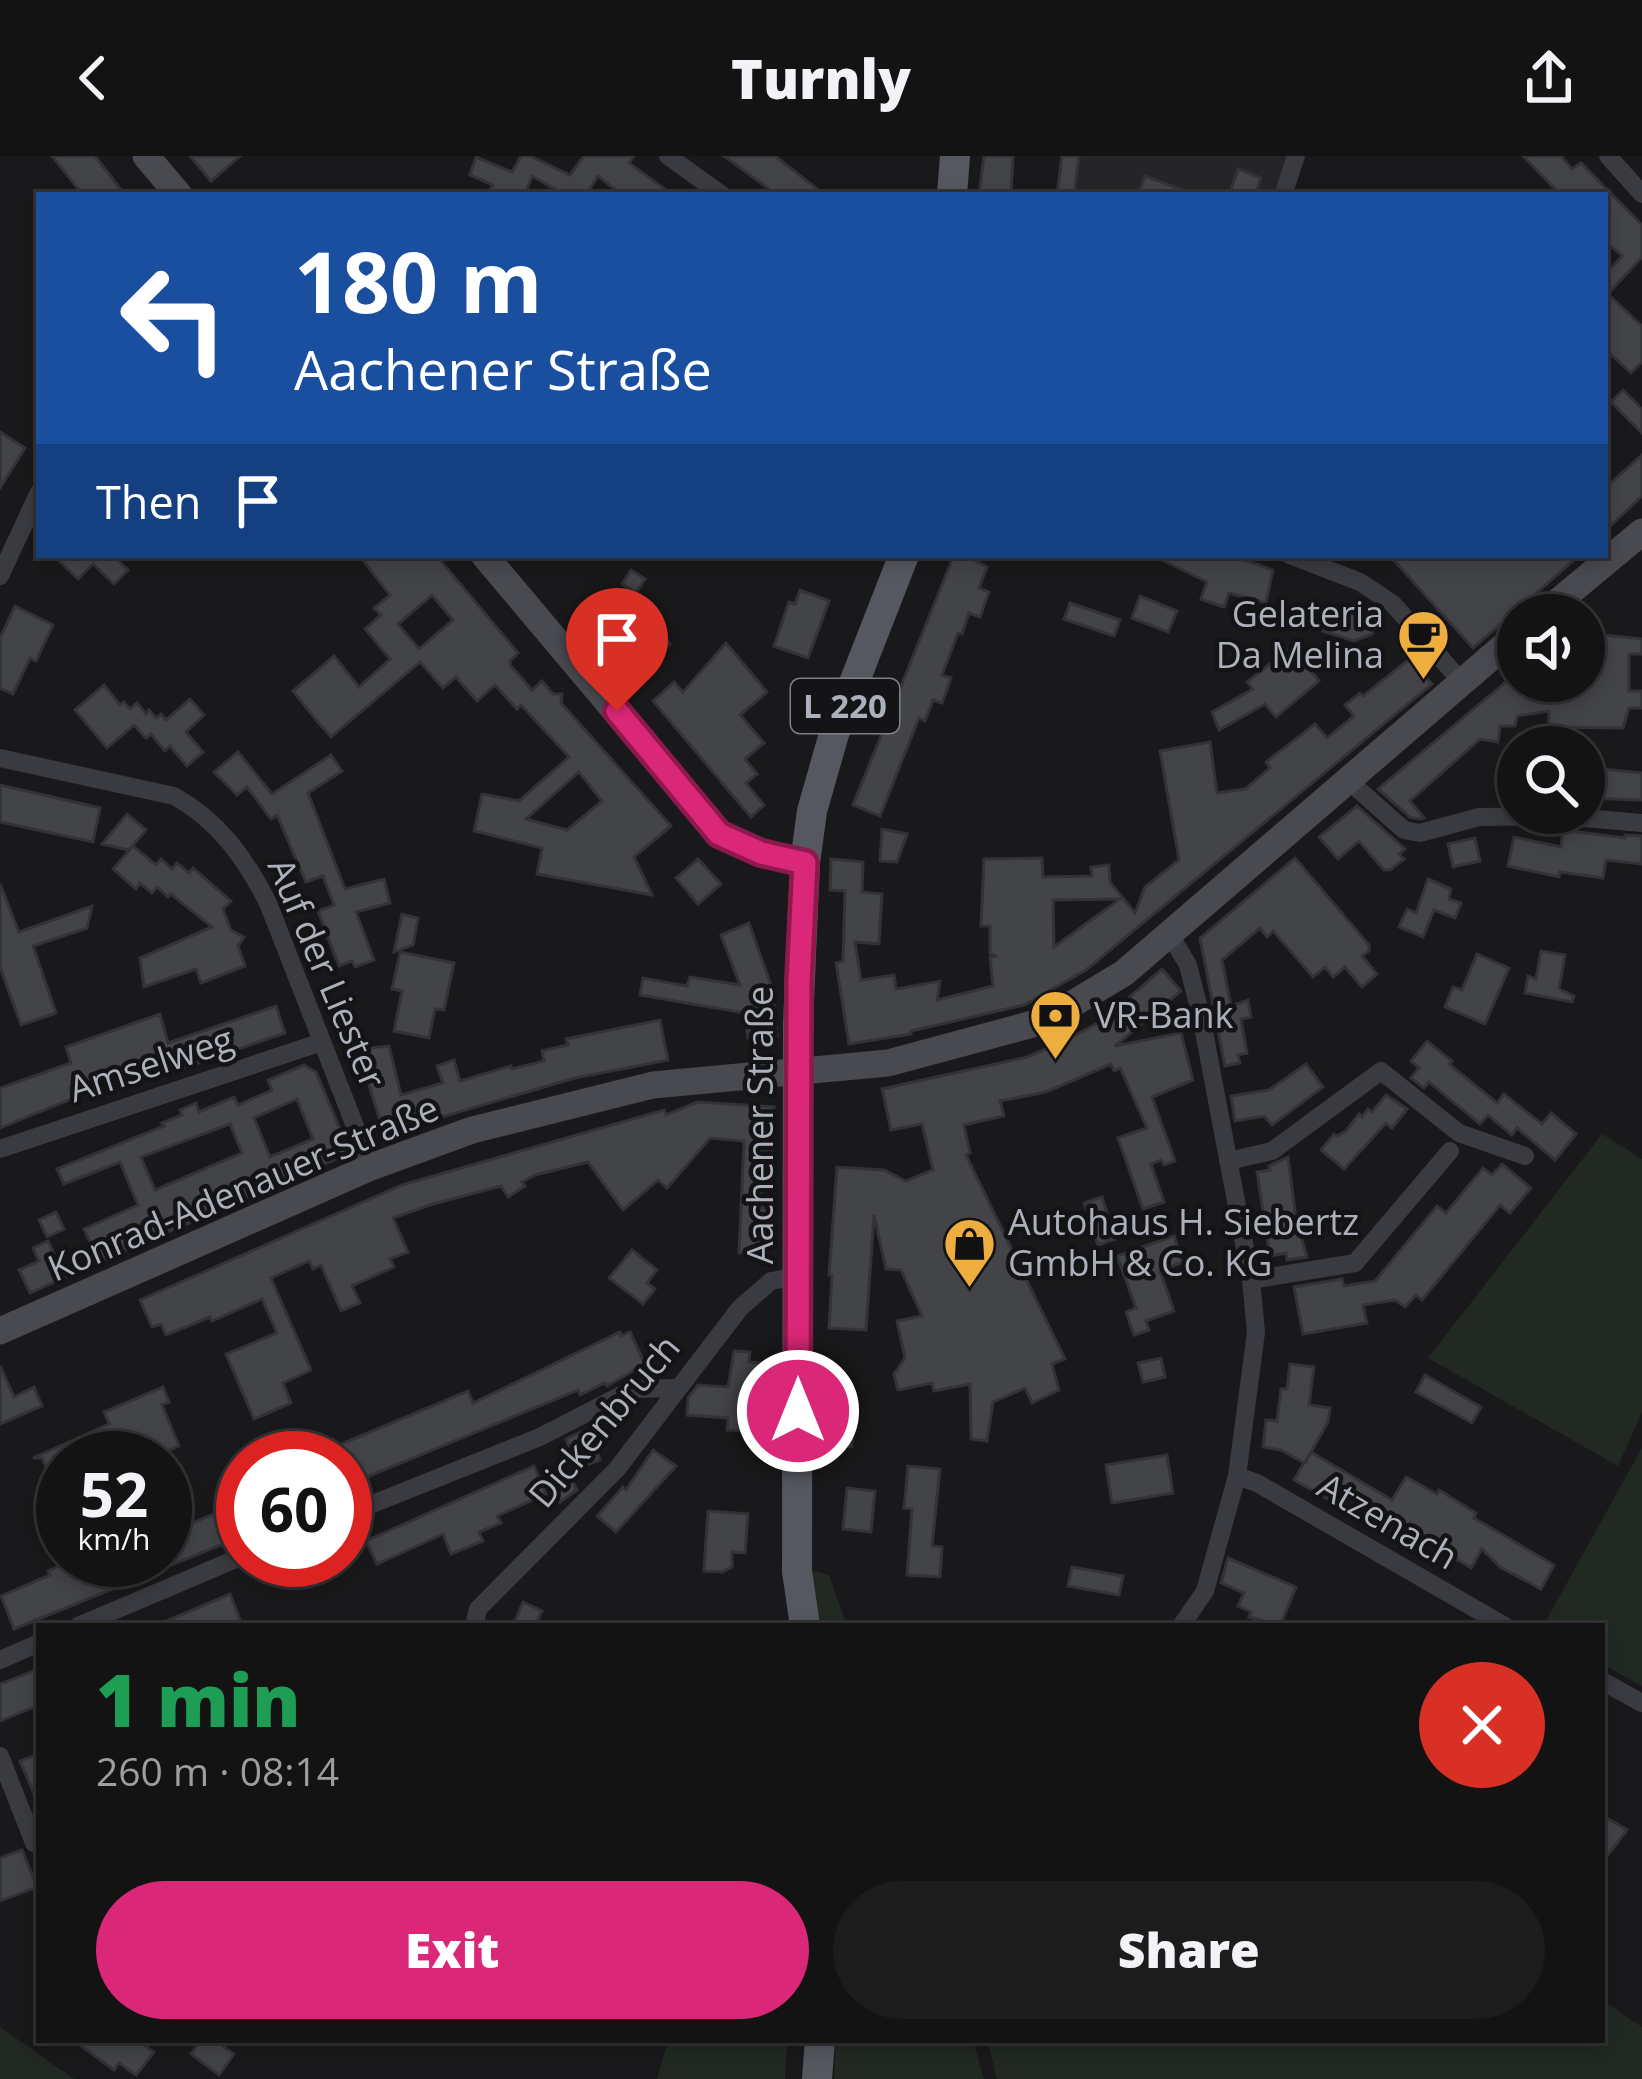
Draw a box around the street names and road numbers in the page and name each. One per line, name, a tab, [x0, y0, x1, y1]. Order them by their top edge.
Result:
road number: L 220	[791, 679, 899, 733]
street label: Auf der Liester	[257, 850, 398, 1096]
street label: Aachener Straße	[735, 986, 784, 1264]
street label: Amselweg	[62, 1014, 239, 1113]
street label: Konrad-Adenauer-Straße	[40, 1083, 446, 1292]
street label: Dickenbruch	[517, 1324, 690, 1518]
street label: Atzenach	[1309, 1461, 1467, 1580]

